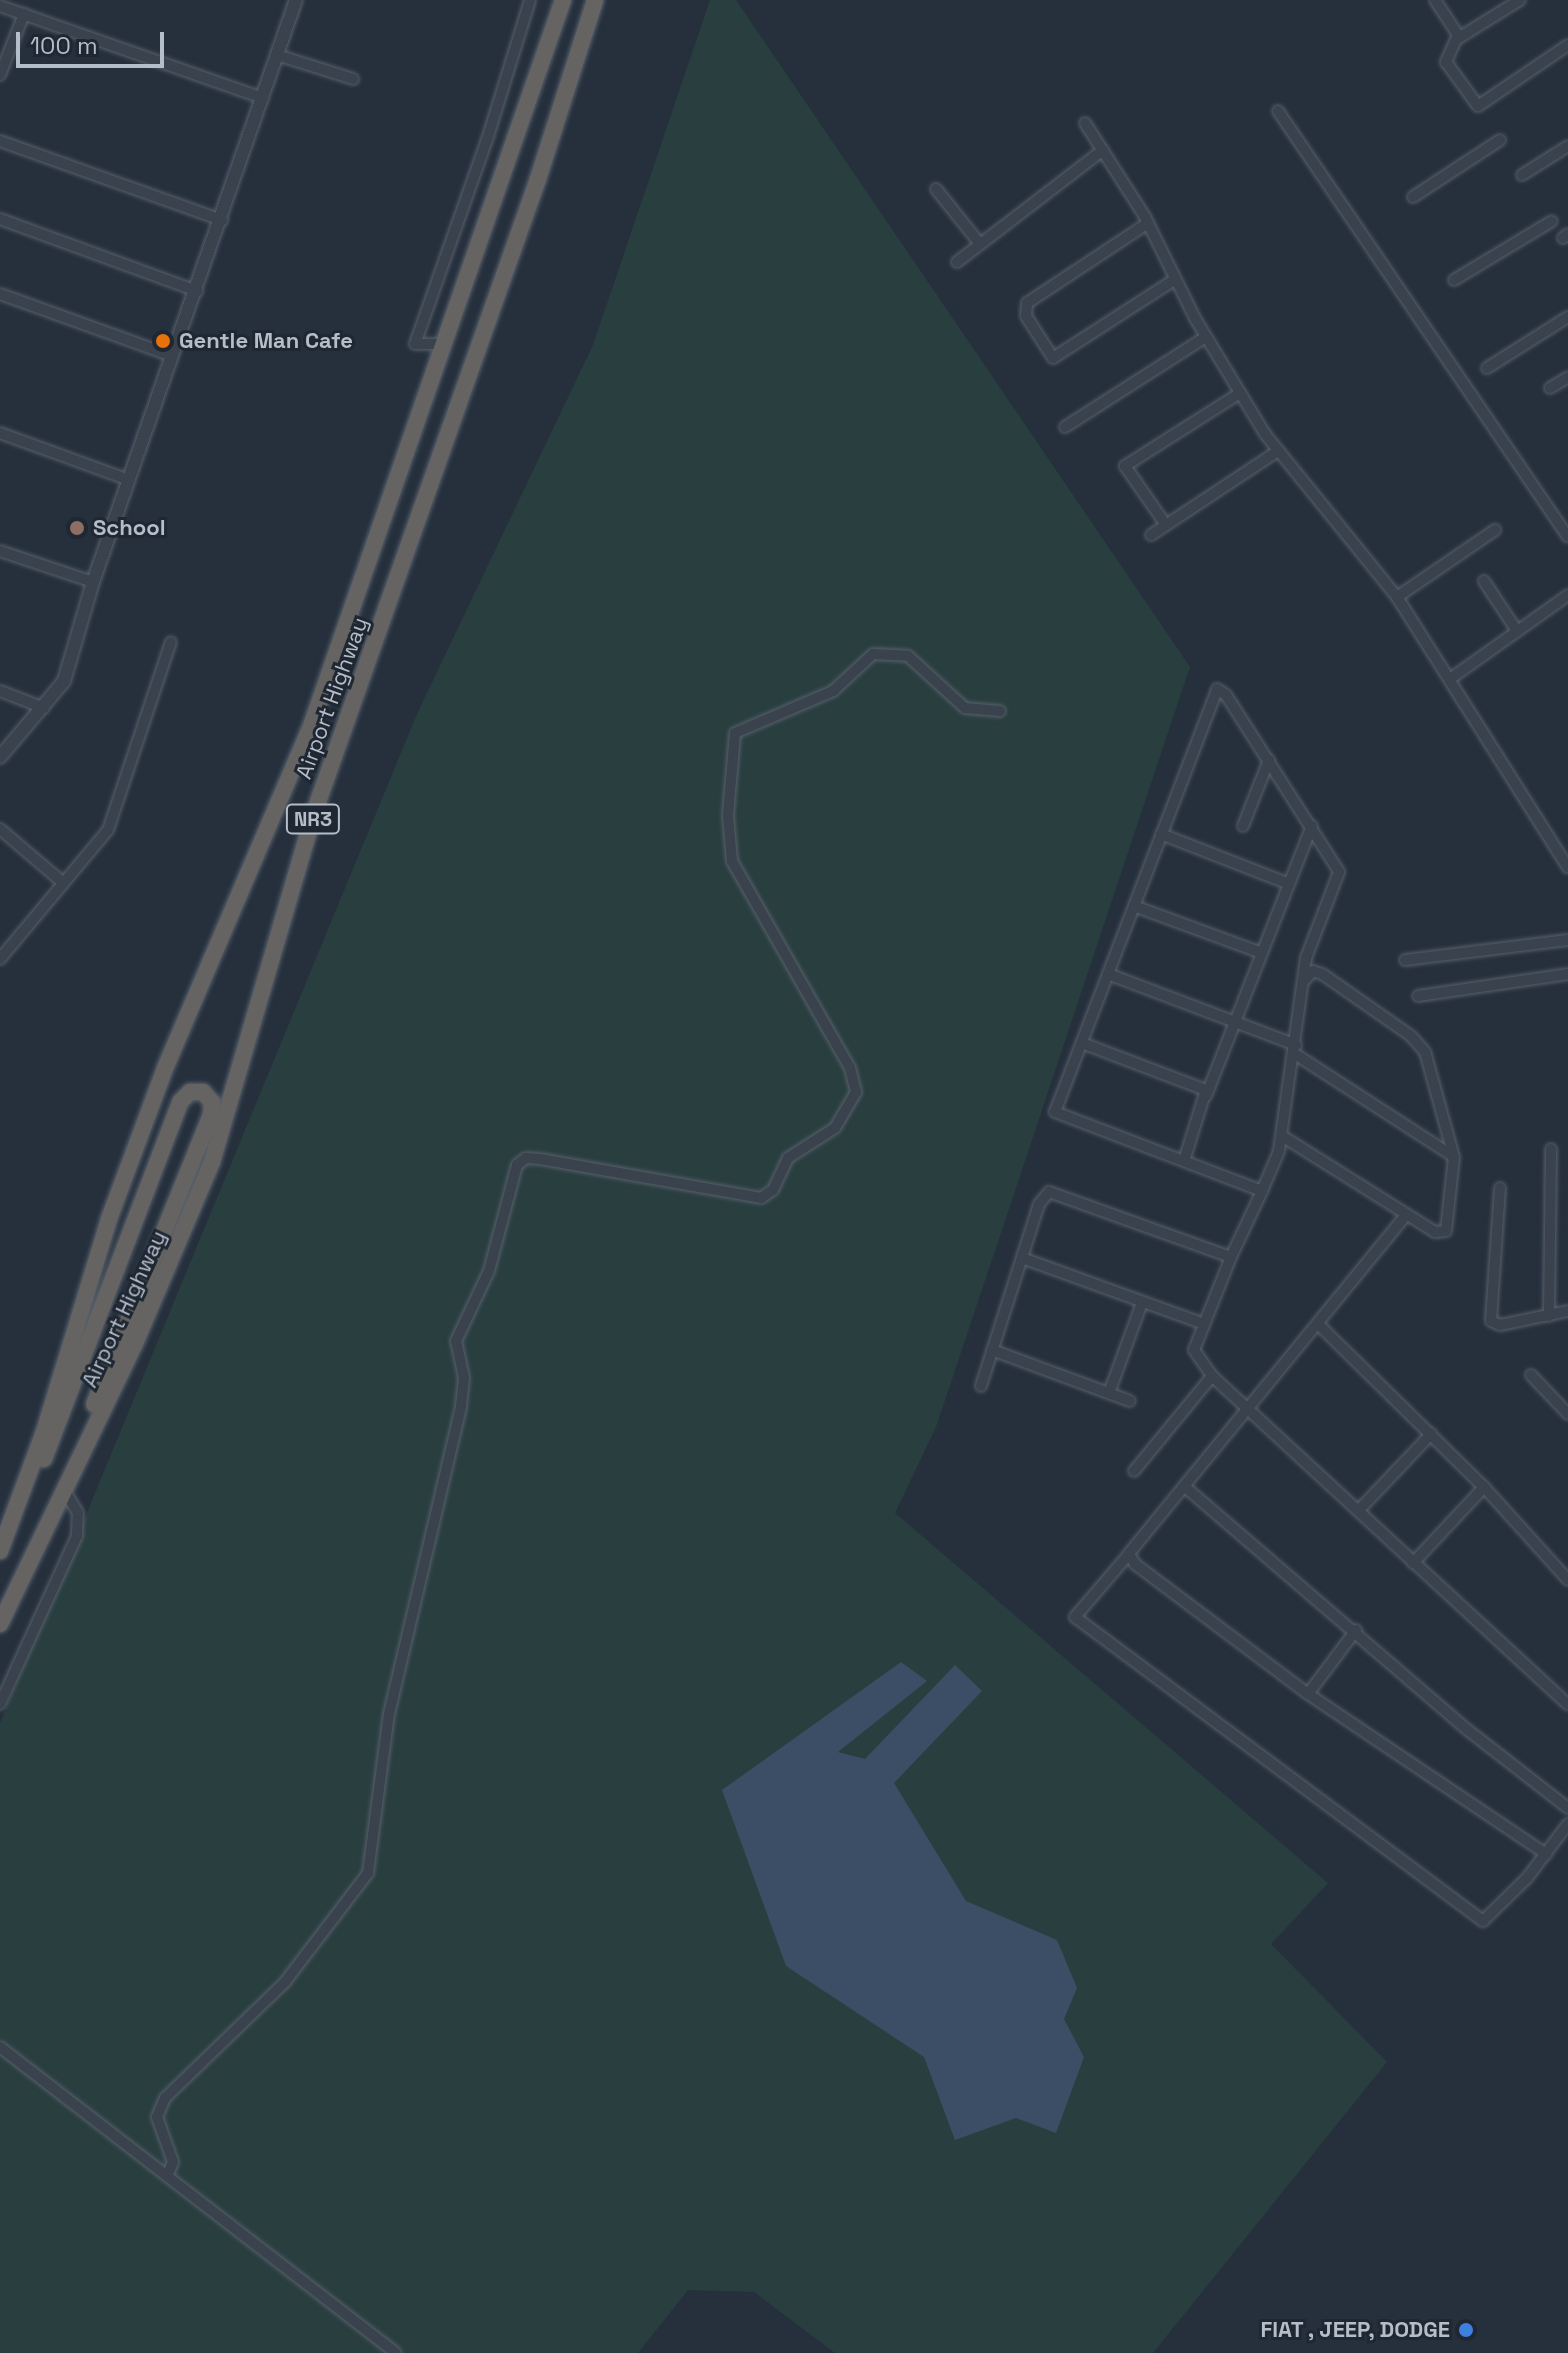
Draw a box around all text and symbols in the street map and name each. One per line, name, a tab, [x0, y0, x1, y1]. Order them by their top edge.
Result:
scale bar	[20, 16, 168, 66]
text: 100 m	[30, 30, 98, 61]
place label: Gentle Man Cafe	[179, 328, 353, 354]
marker: Gentle Man Cafe	[154, 332, 172, 350]
place label: School	[93, 515, 166, 541]
marker: School	[68, 519, 86, 537]
street label: Airport Highway	[291, 614, 373, 782]
road number: NR3	[285, 803, 341, 835]
street label: Airport Highway	[76, 1226, 172, 1392]
place label: FIAT , JEEP, DODGE	[1258, 2317, 1450, 2343]
marker: FIAT , JEEP, DODGE	[1457, 2321, 1475, 2339]

